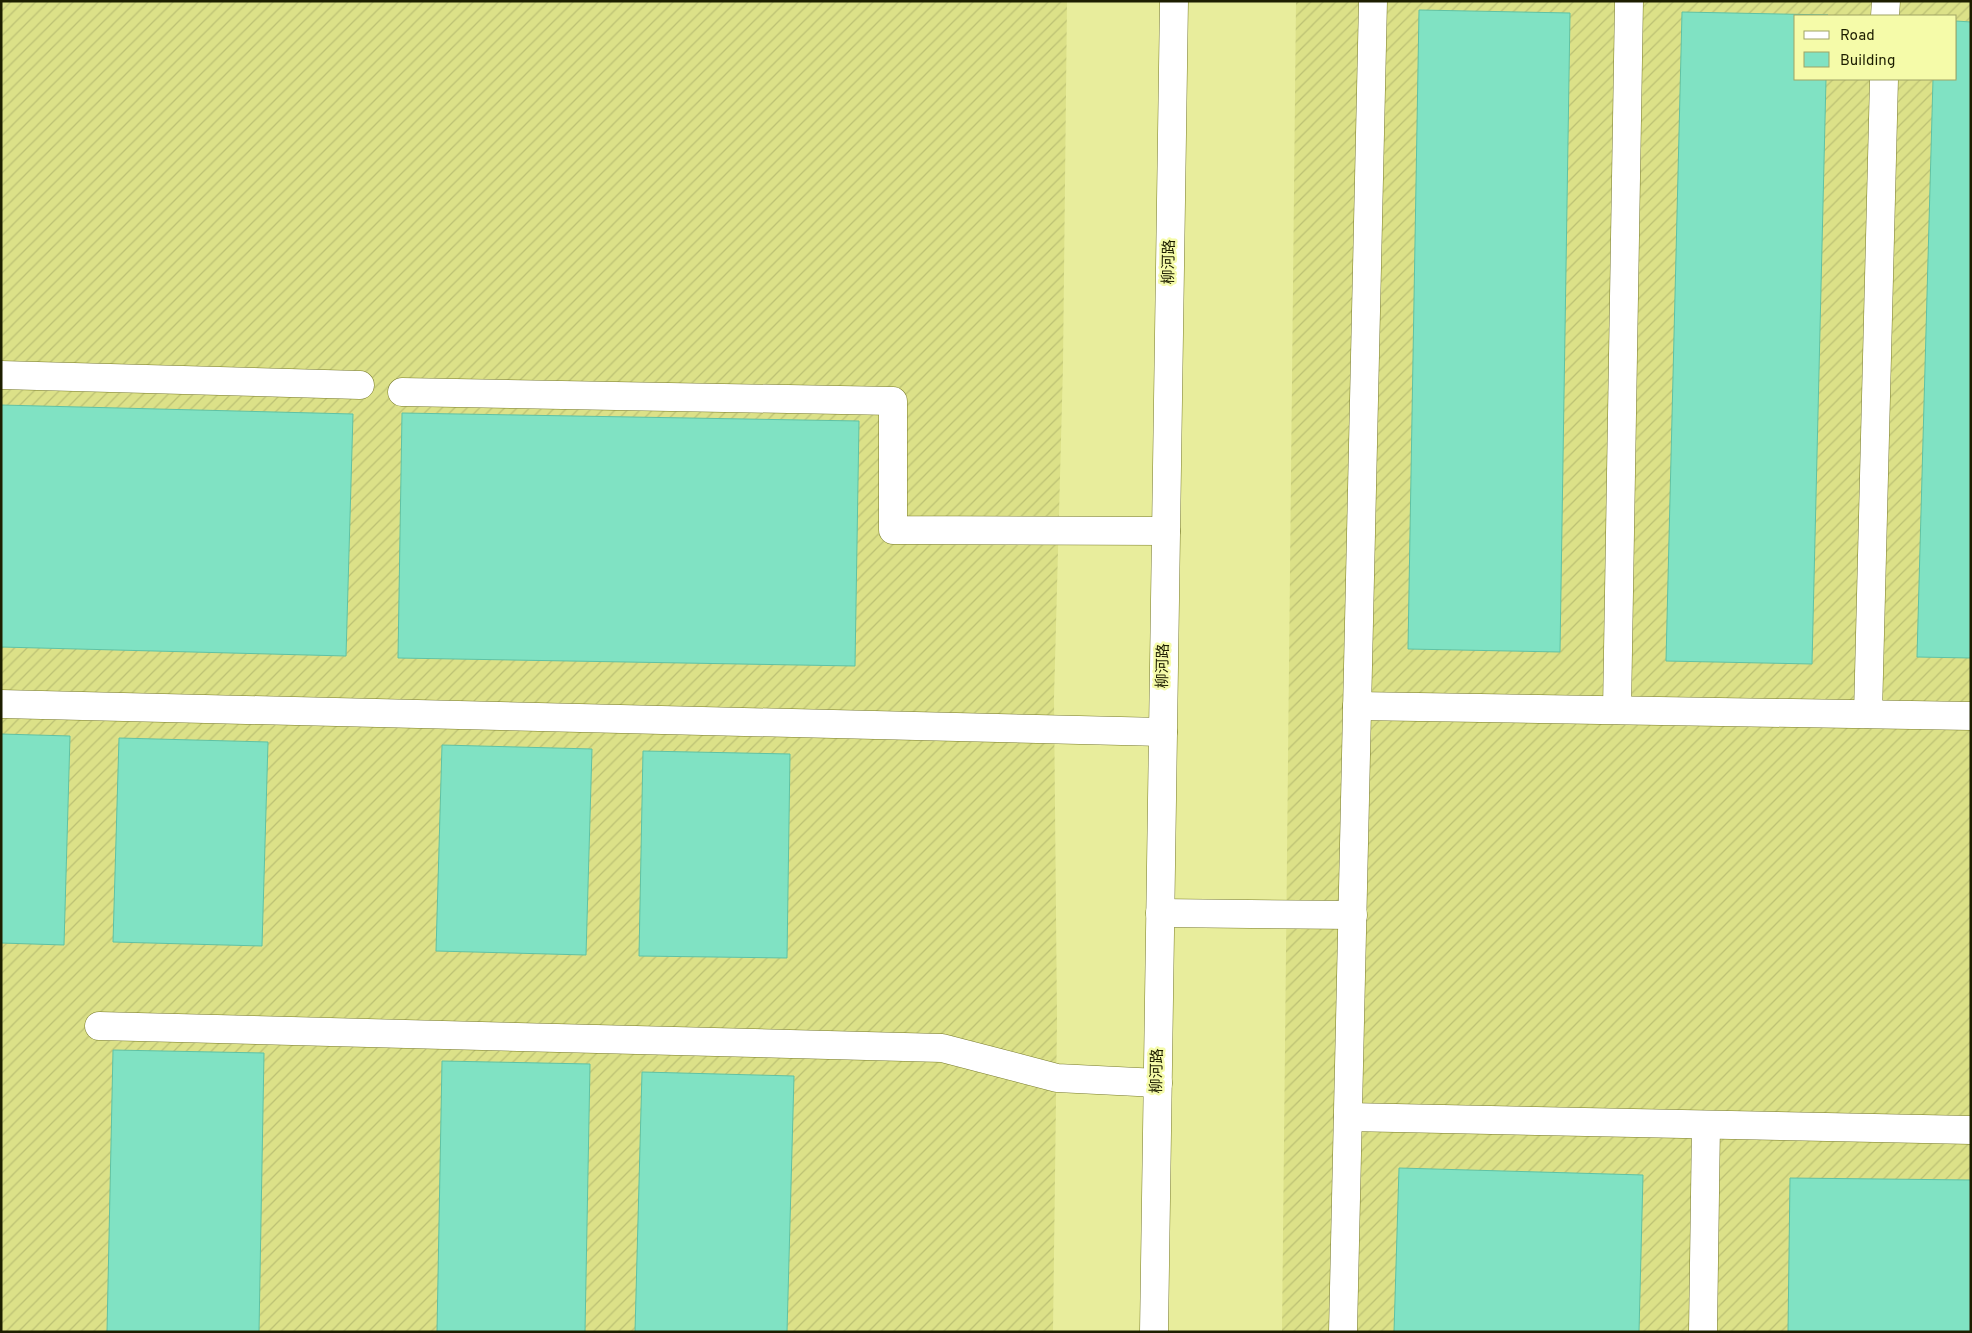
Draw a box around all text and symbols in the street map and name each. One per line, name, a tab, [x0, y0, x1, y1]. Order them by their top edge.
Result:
legend	[1794, 15, 1957, 80]
text: Road	[1840, 27, 1875, 46]
text: Building	[1840, 52, 1895, 71]
street label: 柳河路	[1160, 239, 1180, 285]
street label: 柳河路	[1154, 643, 1174, 689]
street label: 柳河路	[1148, 1048, 1168, 1094]

